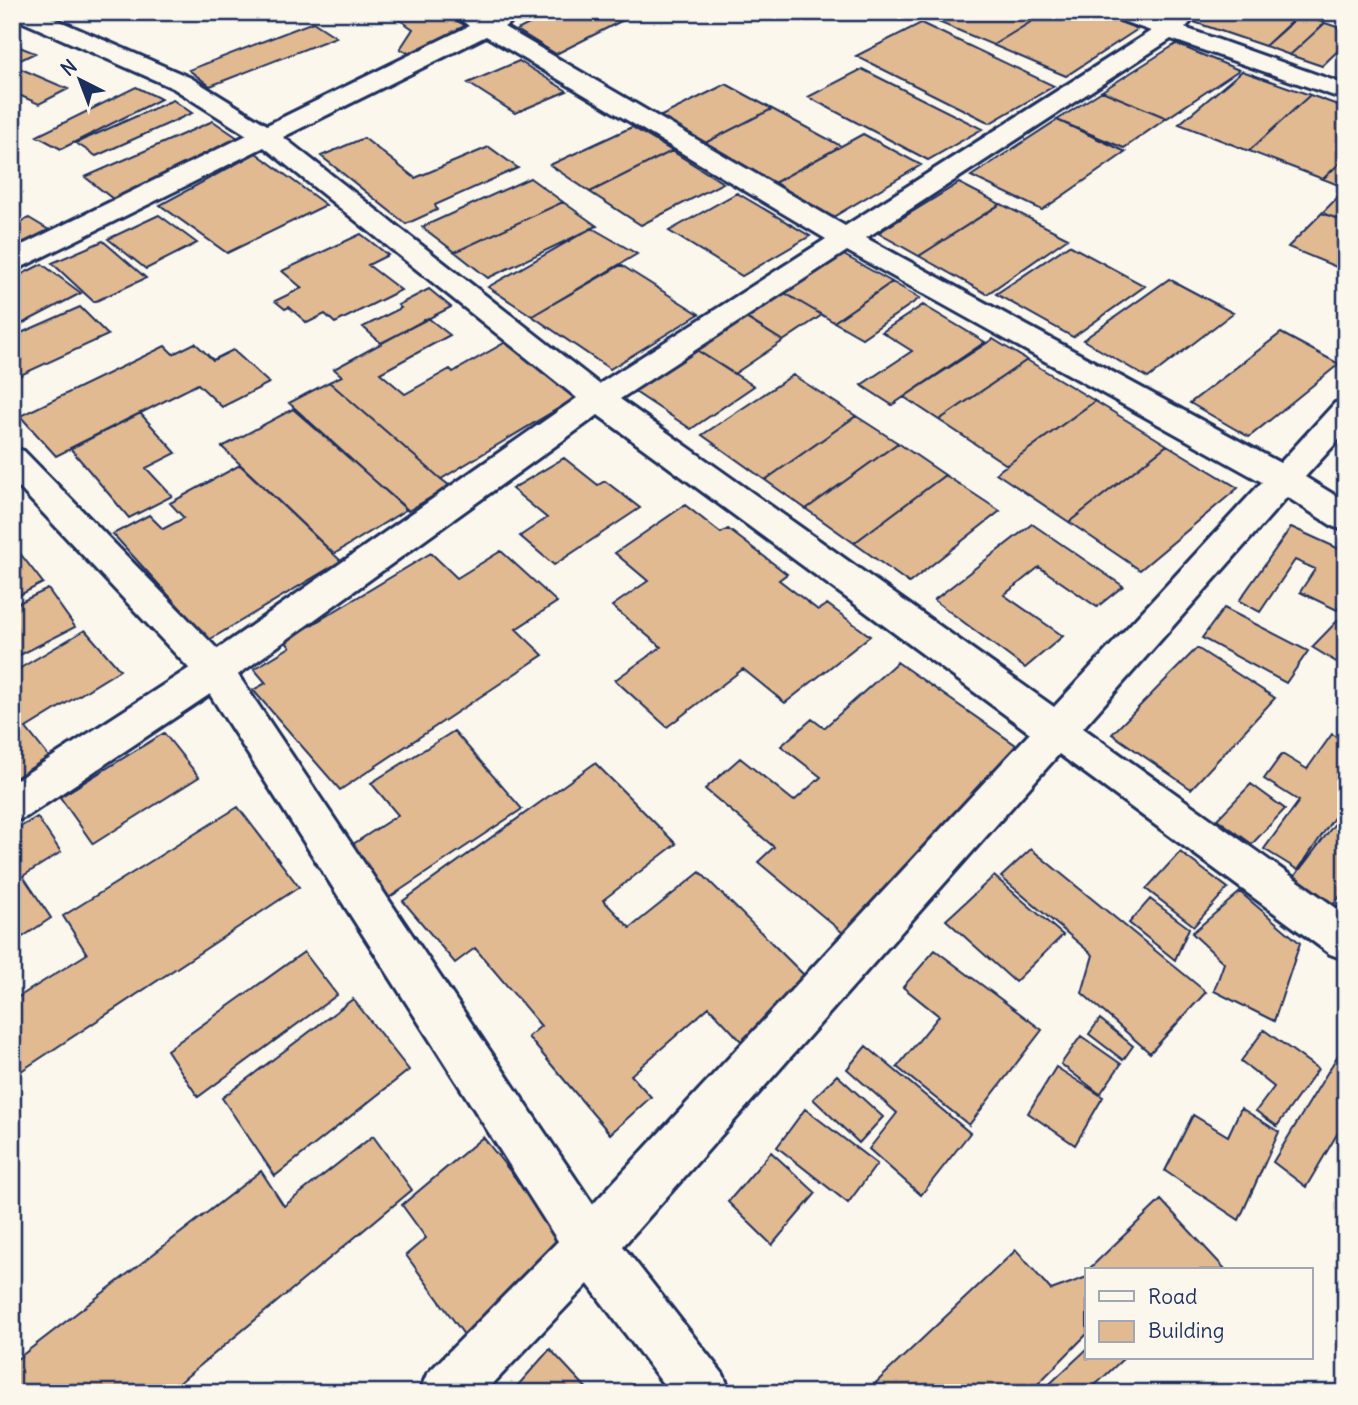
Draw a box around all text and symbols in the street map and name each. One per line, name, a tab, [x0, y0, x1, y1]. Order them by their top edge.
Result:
north arrow	[46, 46, 116, 116]
text: N	[56, 54, 82, 81]
legend	[1085, 1268, 1312, 1360]
text: Road	[1148, 1283, 1197, 1310]
text: Building	[1148, 1317, 1224, 1344]

